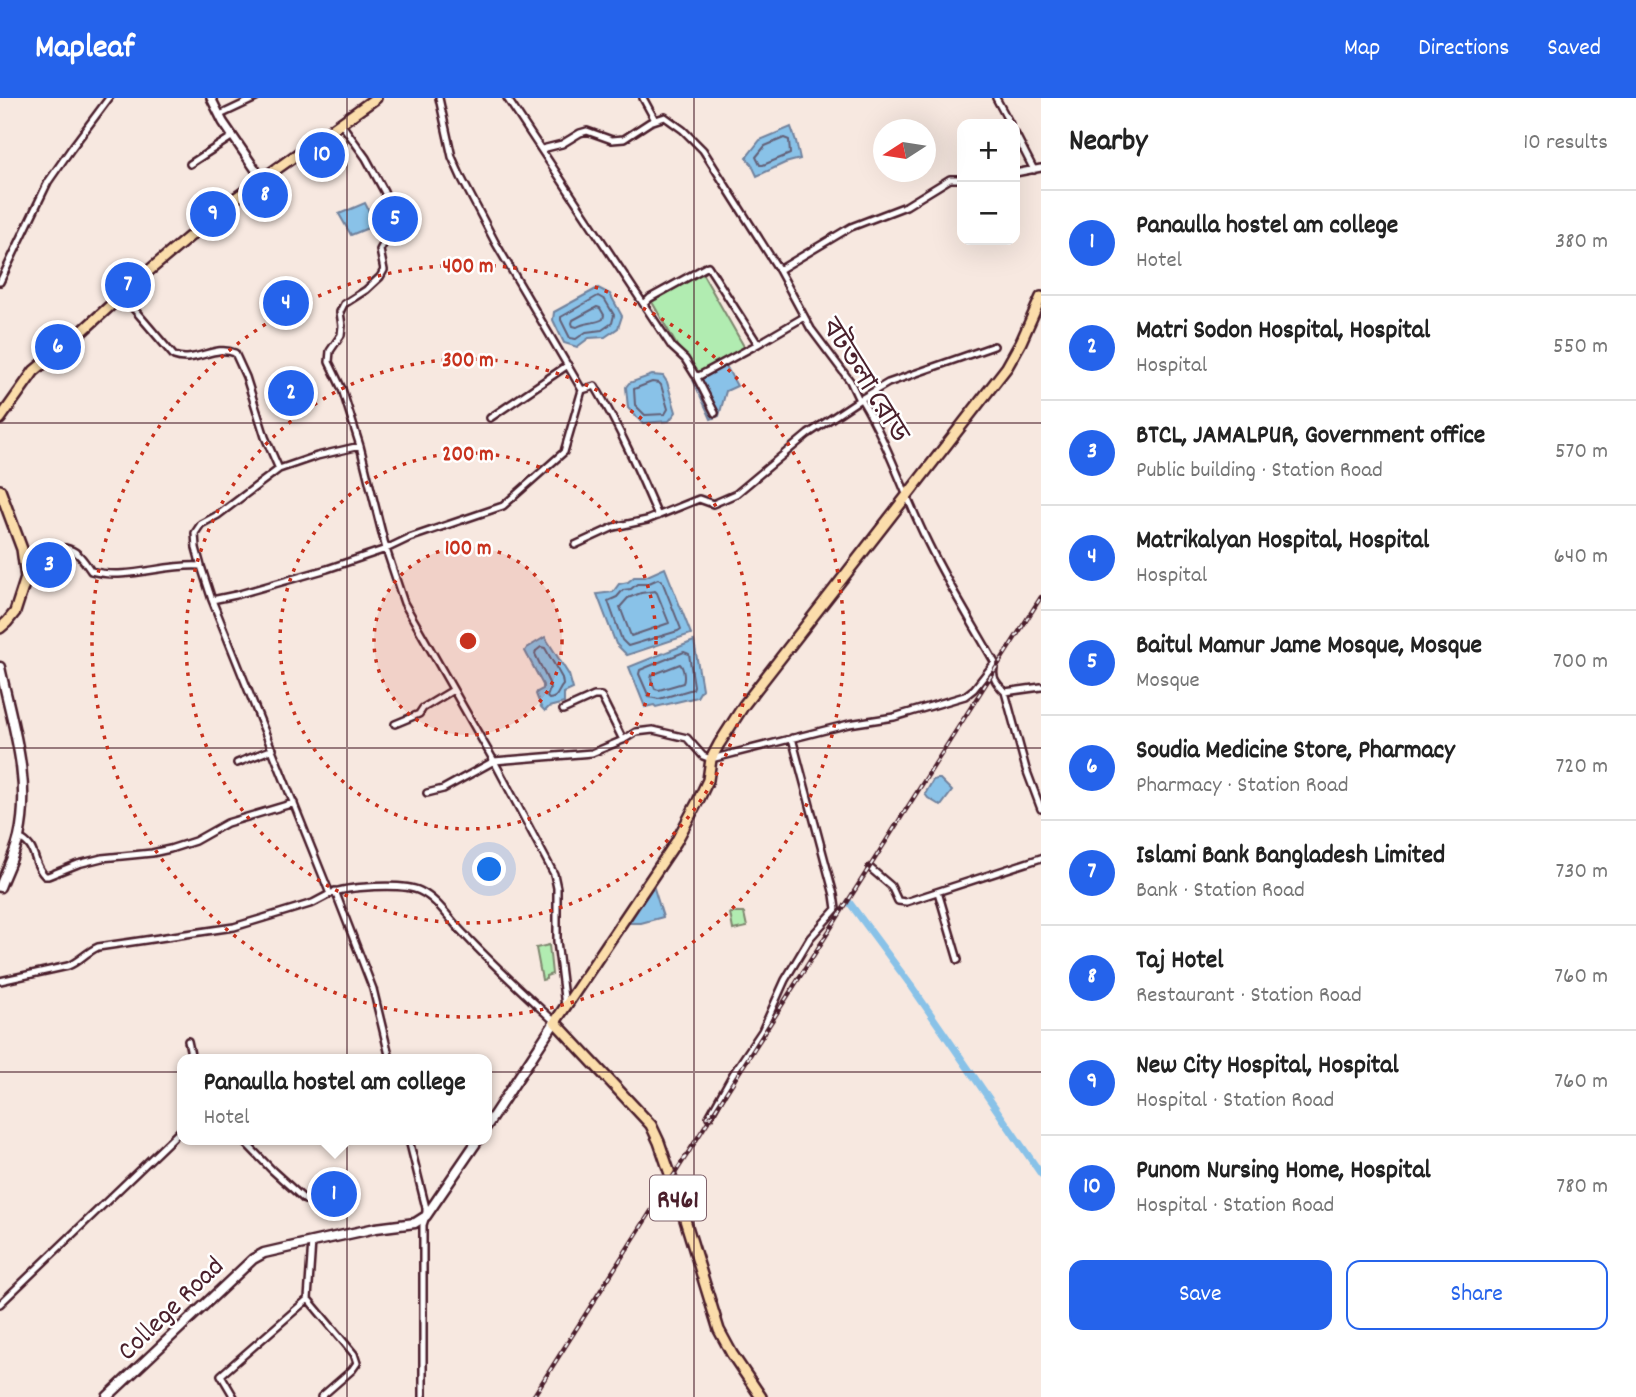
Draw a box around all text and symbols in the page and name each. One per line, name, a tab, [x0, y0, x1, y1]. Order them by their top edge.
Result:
text: Mapleaf	[35, 26, 135, 73]
text: Map	[1344, 32, 1380, 66]
text: Directions	[1418, 32, 1509, 66]
text: Saved	[1547, 32, 1601, 66]
north arrow	[873, 119, 936, 182]
map controls	[957, 119, 1020, 245]
button: +	[957, 119, 1020, 182]
text: Nearby	[1069, 122, 1147, 165]
text: 10 results	[1523, 127, 1608, 160]
pin: 10	[299, 129, 345, 181]
pin: 8	[242, 169, 288, 221]
button: −	[957, 182, 1020, 245]
pin: 9	[190, 188, 236, 240]
pin: 5	[372, 193, 418, 245]
text: Panaulla hostel am college	[1136, 208, 1398, 245]
text: 1	[1089, 226, 1095, 259]
text: 380 m	[1555, 226, 1608, 259]
text: Hotel	[1136, 245, 1182, 278]
text: 400 m	[443, 253, 493, 283]
pin: 7	[105, 259, 151, 311]
pin: 4	[263, 277, 309, 329]
street label: বটতলা রোড	[808, 310, 918, 453]
text: Matri Sodon Hospital, Hospital	[1136, 313, 1430, 350]
pin: 6	[35, 321, 81, 373]
text: 2	[1087, 331, 1097, 364]
text: 550 m	[1553, 331, 1608, 364]
text: 300 m	[442, 347, 494, 377]
text: Hospital	[1136, 350, 1207, 383]
pin: 2	[268, 367, 314, 419]
text: BTCL, JAMALPUR, Government office	[1136, 418, 1485, 455]
text: 3	[1087, 436, 1097, 469]
text: 570 m	[1555, 436, 1608, 469]
text: 200 m	[442, 441, 494, 471]
text: Public building · Station Road	[1136, 455, 1383, 488]
text: Matrikalyan Hospital, Hospital	[1136, 523, 1429, 560]
text: 100 m	[445, 535, 491, 565]
pin: 3	[26, 539, 72, 591]
text: 4	[1087, 541, 1097, 574]
text: 640 m	[1554, 541, 1608, 574]
text: Hospital	[1136, 560, 1207, 593]
text: Baitul Mamur Jame Mosque, Mosque	[1136, 628, 1482, 665]
centre of rings	[456, 629, 480, 653]
text: 5	[1087, 646, 1097, 679]
text: 700 m	[1553, 646, 1608, 679]
text: Mosque	[1136, 665, 1200, 698]
text: Soudia Medicine Store, Pharmacy	[1136, 733, 1455, 770]
text: 6	[1086, 751, 1098, 784]
text: 720 m	[1556, 751, 1608, 784]
text: Pharmacy · Station Road	[1136, 770, 1349, 803]
text: Islami Bank Bangladesh Limited	[1136, 838, 1445, 875]
your location	[472, 852, 506, 886]
text: 7	[1088, 856, 1096, 889]
text: 730 m	[1555, 856, 1608, 889]
text: Bank · Station Road	[1136, 875, 1305, 908]
text: Taj Hotel	[1136, 943, 1223, 980]
text: 8	[1087, 961, 1097, 994]
text: 760 m	[1554, 961, 1608, 994]
text: Restaurant · Station Road	[1136, 980, 1362, 1013]
text: New City Hospital, Hospital	[1136, 1048, 1399, 1085]
popup	[177, 1054, 492, 1145]
text: Panaulla hostel am college	[203, 1065, 466, 1102]
text: 9	[1087, 1066, 1097, 1099]
text: 760 m	[1554, 1066, 1608, 1099]
text: Hospital · Station Road	[1136, 1085, 1334, 1118]
text: Hotel	[203, 1102, 249, 1135]
text: Punom Nursing Home, Hospital	[1136, 1153, 1431, 1190]
pin: 1	[311, 1168, 357, 1220]
text: 10	[1083, 1171, 1101, 1204]
text: 780 m	[1556, 1171, 1608, 1204]
road number: R461	[650, 1176, 706, 1220]
text: Hospital · Station Road	[1136, 1190, 1334, 1223]
street label: College Road	[110, 1249, 235, 1372]
button: Save	[1069, 1260, 1332, 1330]
button: Share	[1346, 1260, 1608, 1330]

